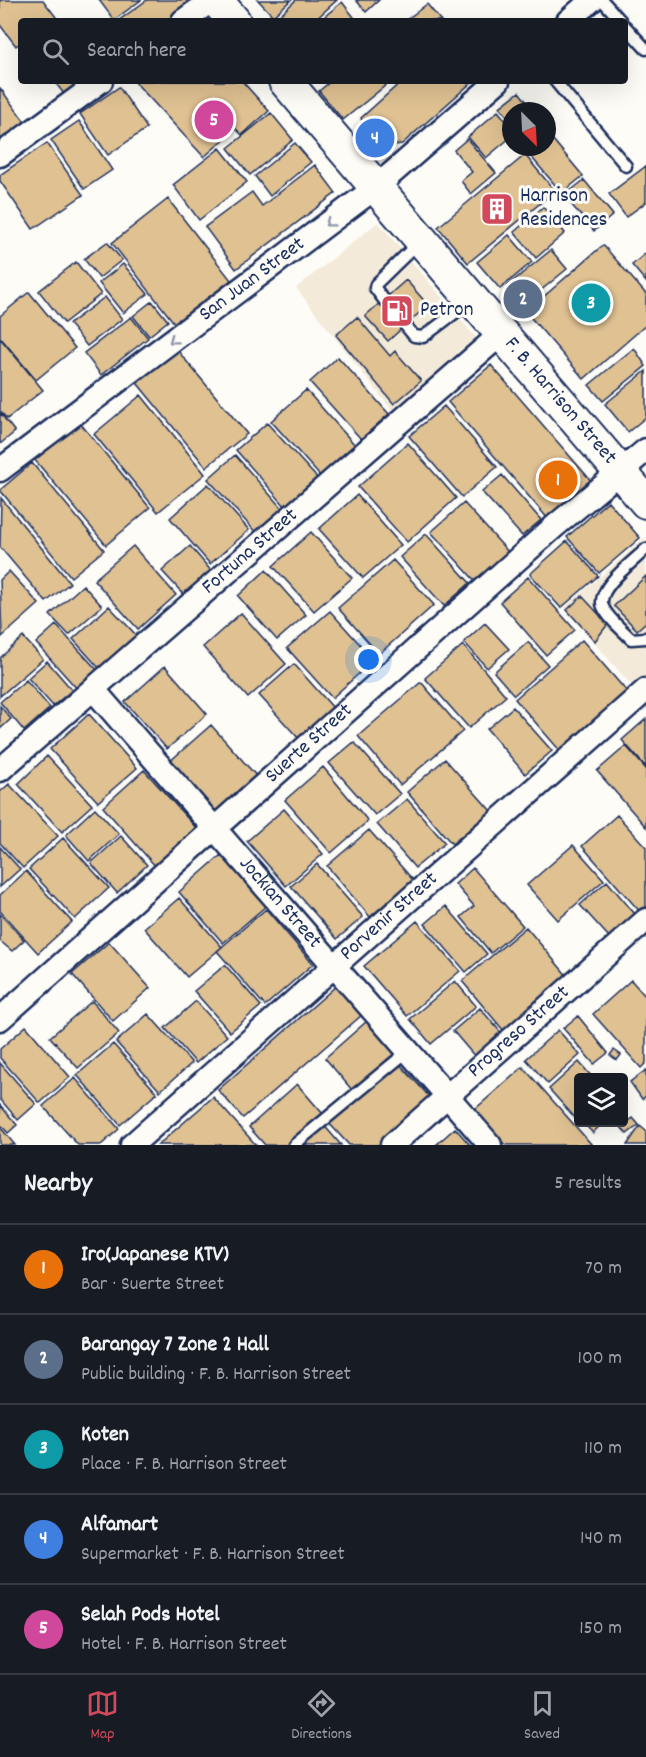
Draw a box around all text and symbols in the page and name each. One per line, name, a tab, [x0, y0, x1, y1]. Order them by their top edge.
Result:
search box	[18, 18, 628, 84]
icon: search	[39, 35, 72, 68]
text: Search here	[87, 36, 186, 67]
pin: 5	[194, 98, 234, 142]
north arrow	[502, 102, 556, 156]
pin: 4	[356, 116, 394, 160]
place label: Harrison Residences	[520, 182, 607, 236]
building icon: Harrison Residences	[479, 191, 515, 227]
one-way arrow	[324, 216, 335, 227]
street label: San Juan Street	[193, 230, 312, 330]
pin: 2	[504, 276, 542, 322]
pin: 3	[572, 280, 610, 326]
fuel station icon: Petron	[379, 293, 415, 329]
place label: Petron	[420, 296, 473, 326]
street label: F. B. Harrison Street	[496, 331, 623, 472]
one-way arrow	[169, 333, 180, 344]
pin: 1	[538, 458, 578, 502]
street label: Fortuna Street	[196, 502, 305, 602]
your location	[354, 645, 383, 674]
street label: Suerte Street	[259, 697, 360, 791]
street label: Jockian Street	[231, 851, 328, 956]
street label: Porvenir Street	[334, 865, 445, 969]
street label: Progreso Street	[462, 979, 577, 1086]
map controls	[574, 1073, 628, 1127]
button: layers	[574, 1073, 628, 1127]
text: Nearby	[24, 1166, 92, 1203]
text: 5 results	[554, 1170, 622, 1198]
text: Iro(Japanese KTV)	[81, 1240, 229, 1271]
text: 1	[41, 1255, 46, 1283]
text: 70 m	[585, 1255, 622, 1283]
text: Bar · Suerte Street	[81, 1271, 224, 1299]
text: Barangay 7 Zone 2 Hall	[81, 1330, 269, 1361]
text: 2	[39, 1345, 48, 1373]
text: 100 m	[578, 1345, 622, 1373]
text: Public building · F. B. Harrison Street	[81, 1361, 351, 1389]
text: Koten	[81, 1420, 129, 1451]
text: 3	[39, 1435, 48, 1463]
text: 110 m	[584, 1435, 622, 1463]
text: Place · F. B. Harrison Street	[81, 1451, 287, 1479]
text: Alfamart	[81, 1510, 158, 1541]
text: 4	[39, 1525, 48, 1553]
text: 140 m	[580, 1525, 622, 1553]
text: Supermarket · F. B. Harrison Street	[81, 1541, 345, 1569]
text: Selah Pods Hotel	[81, 1600, 220, 1631]
text: 5	[39, 1615, 48, 1643]
text: 150 m	[579, 1615, 622, 1643]
text: Hotel · F. B. Harrison Street	[81, 1631, 287, 1659]
tab: Map	[86, 1687, 119, 1746]
tab: Directions	[291, 1687, 352, 1746]
tab: Saved	[524, 1687, 560, 1746]

